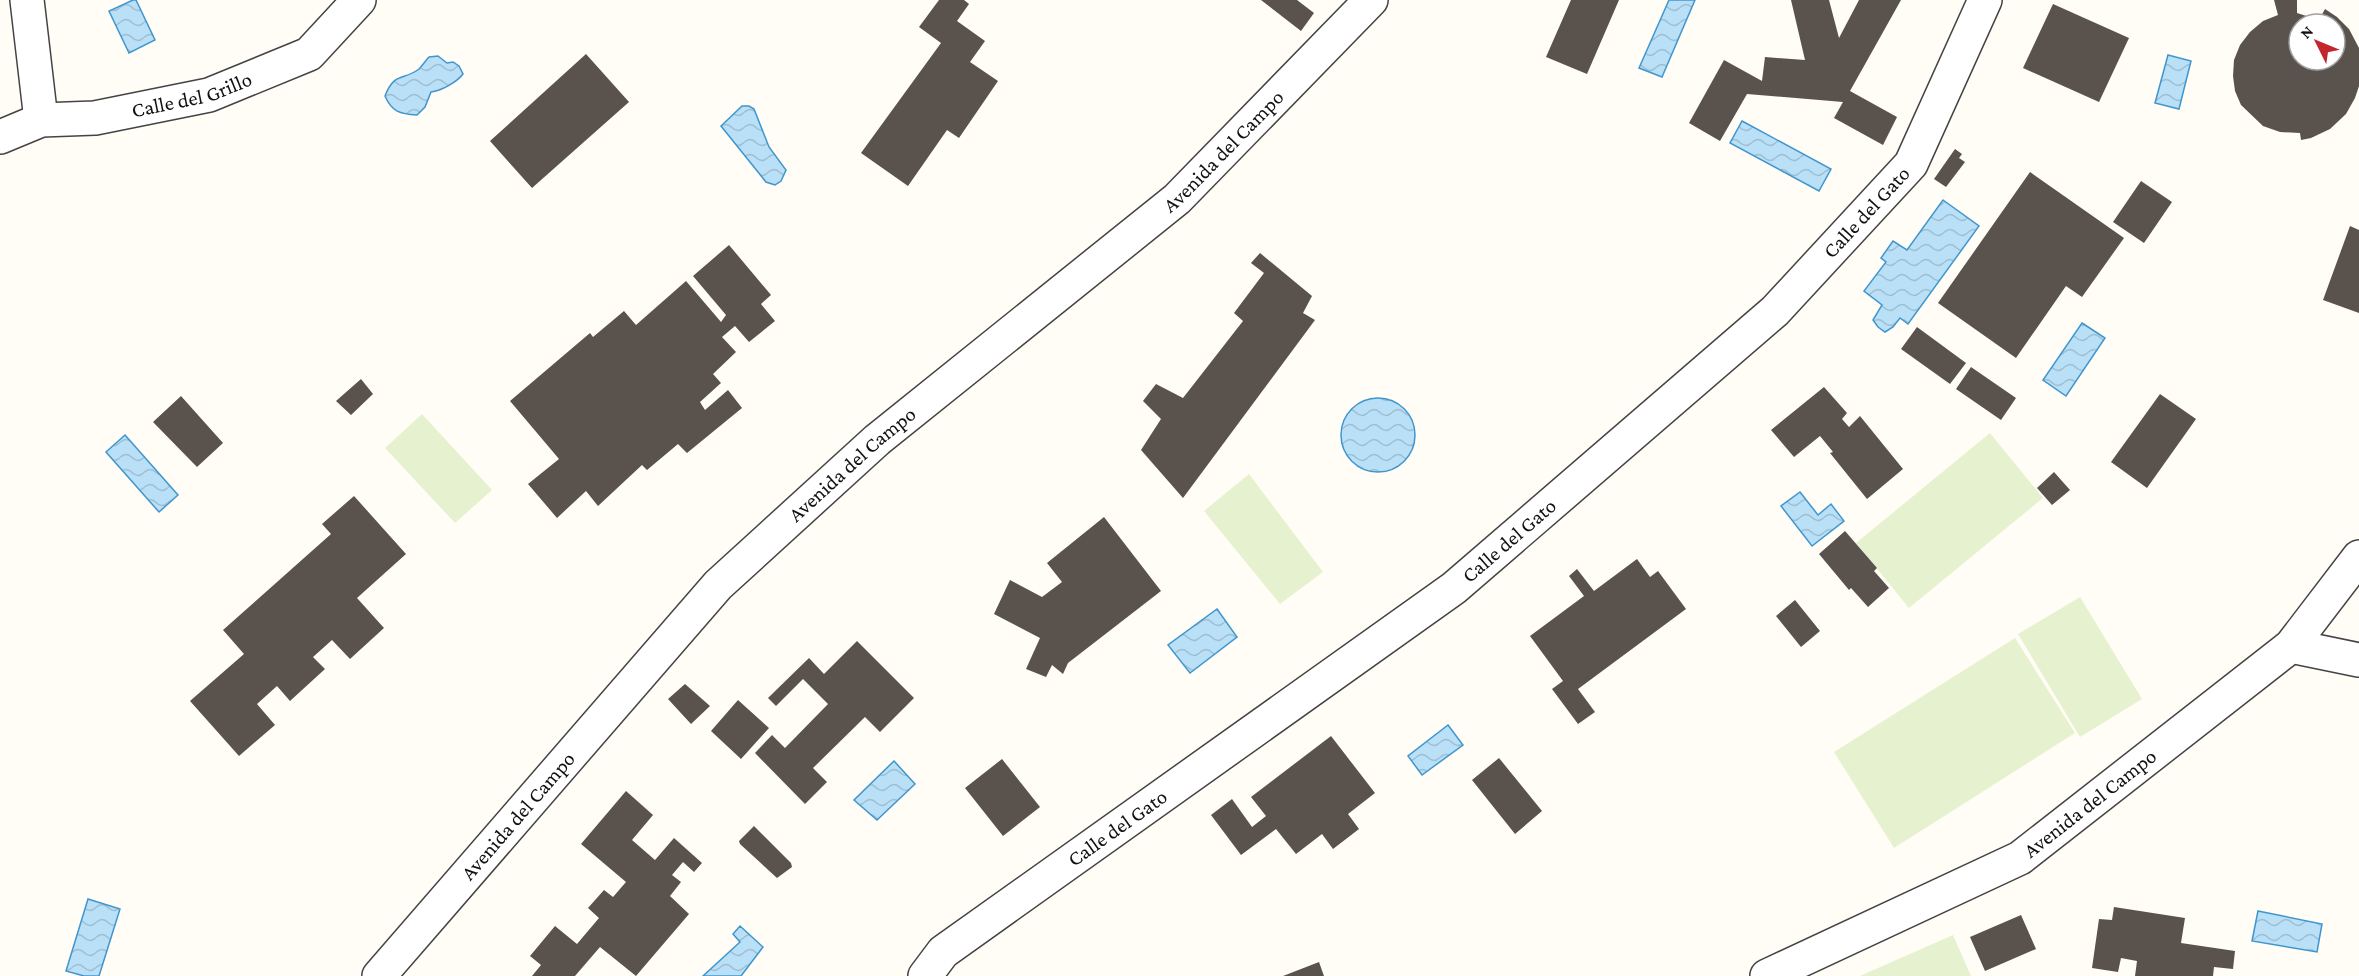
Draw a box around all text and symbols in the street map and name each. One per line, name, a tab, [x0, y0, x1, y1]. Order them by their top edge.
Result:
north arrow	[2287, 12, 2347, 72]
text: N	[2296, 22, 2316, 42]
street label: Calle del Grillo	[130, 67, 255, 122]
street label: Avenida del Campo	[1158, 85, 1289, 217]
street label: Calle del Gato	[1818, 161, 1915, 263]
street label: Avenida del Campo	[783, 402, 921, 527]
street label: Calle del Gato	[1457, 493, 1561, 588]
street label: Avenida del Campo	[2019, 744, 2161, 863]
street label: Avenida del Campo	[456, 747, 580, 885]
street label: Calle del Gato	[1063, 784, 1172, 871]

